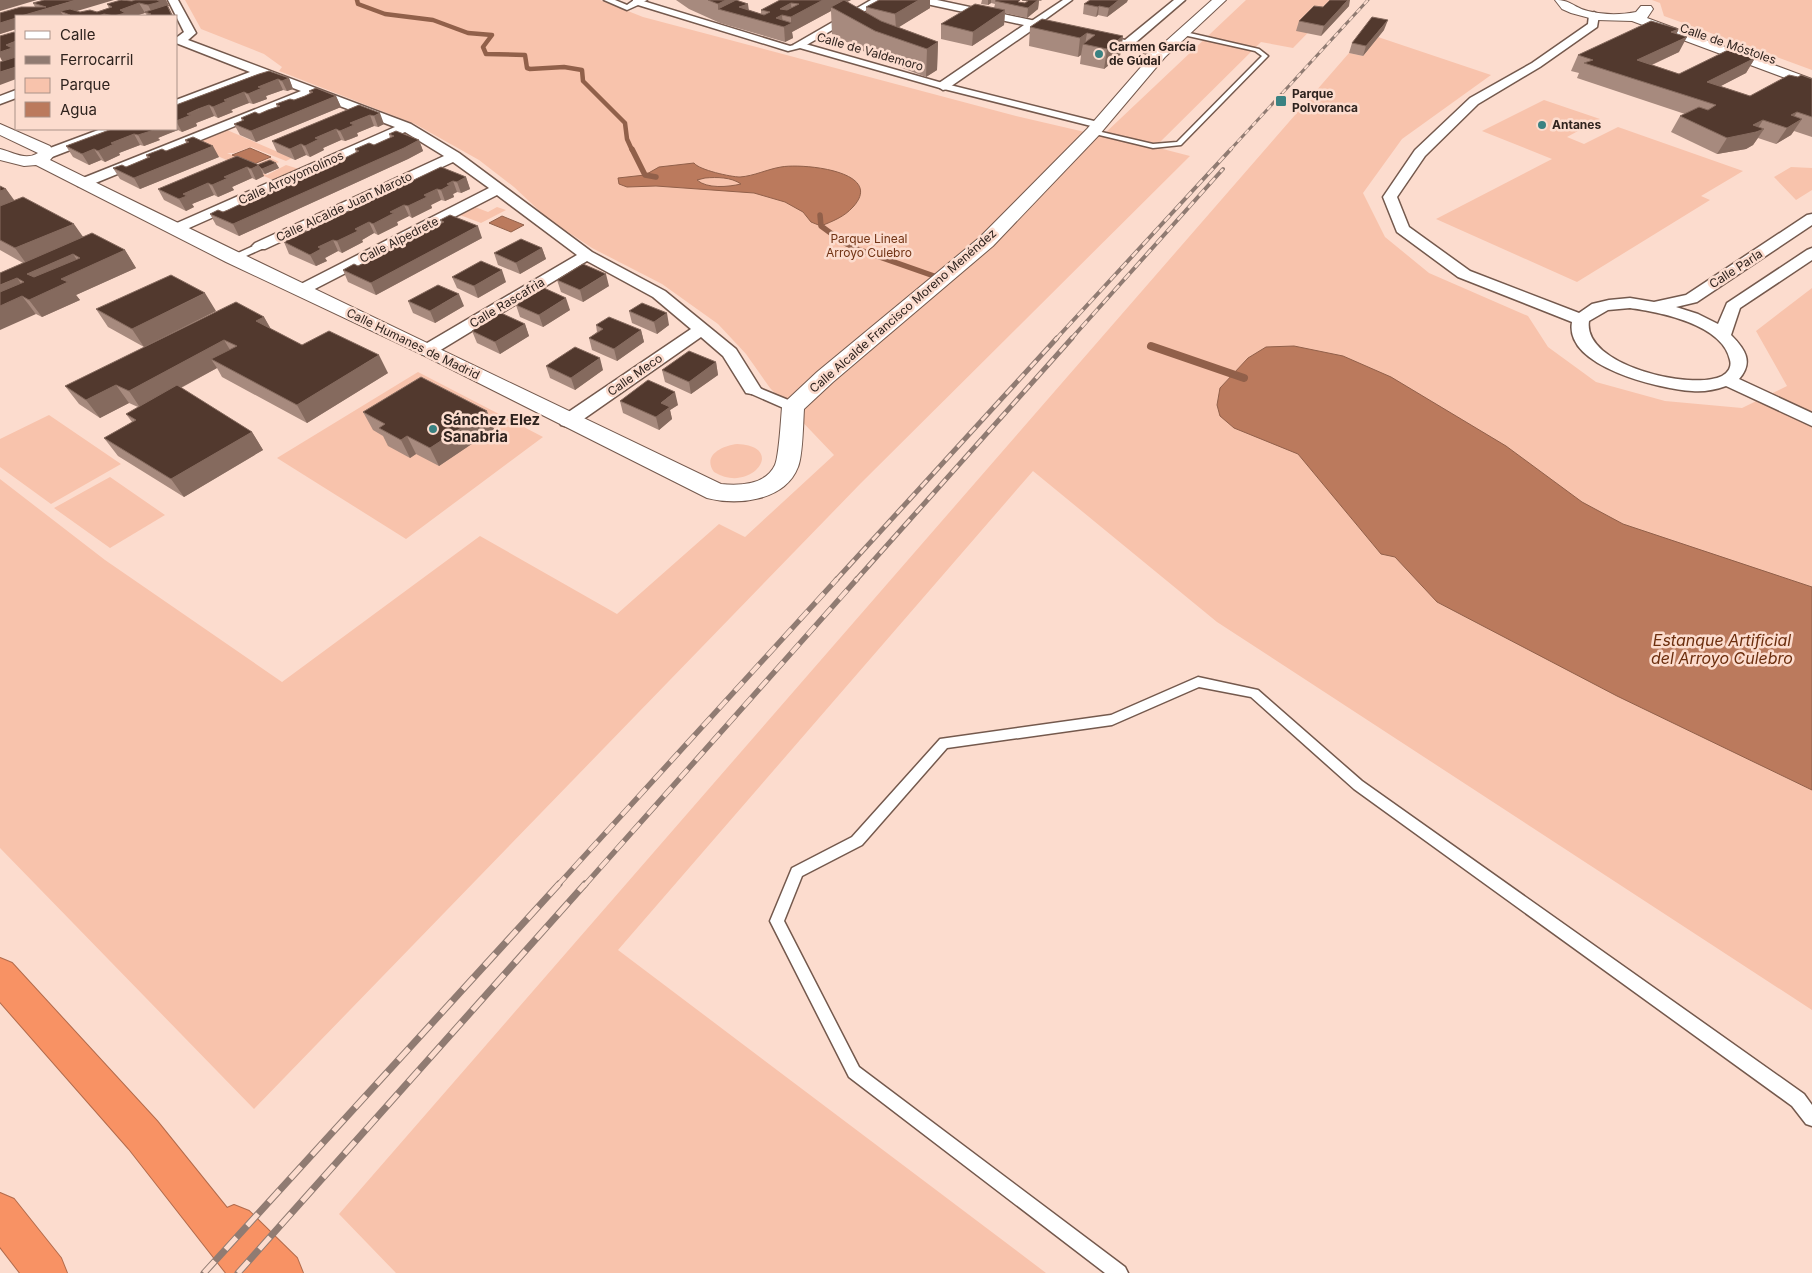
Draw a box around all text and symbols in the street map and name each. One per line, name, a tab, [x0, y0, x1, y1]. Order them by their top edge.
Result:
legend	[15, 15, 178, 130]
street label: Calle de Móstoles	[1678, 20, 1778, 67]
text: Calle	[60, 25, 95, 44]
street label: Calle de Valdemoro	[815, 29, 925, 74]
place label: Carmen García de Gúdal	[1109, 39, 1196, 68]
marker: Carmen García de Gúdal	[1093, 48, 1105, 60]
text: Ferrocarril	[60, 50, 133, 69]
text: Parque	[60, 75, 110, 94]
place label: Parque Polvoranca	[1292, 86, 1358, 115]
marker: Parque Polvoranca	[1274, 94, 1288, 108]
text: Agua	[60, 100, 97, 119]
place label: Antanes	[1552, 117, 1601, 132]
marker: Antanes	[1536, 119, 1548, 131]
street label: Calle Arroyomolinos	[236, 148, 346, 208]
street label: Calle Alcalde Juan Maroto	[273, 168, 414, 245]
street label: Calle Alpedrete	[357, 213, 441, 266]
street label: Calle Alcalde Francisco Moreno Menéndez	[806, 225, 999, 396]
park label: Parque Lineal Arroyo Culebro	[826, 231, 912, 260]
street label: Calle Parla	[1706, 246, 1765, 291]
street label: Calle Rascafria	[466, 274, 547, 331]
street label: Calle Humanes de Madrid	[344, 305, 482, 382]
street label: Calle Meco	[604, 350, 665, 399]
place label: Sánchez Elez Sanabria	[443, 410, 540, 446]
marker: Sánchez Elez Sanabria	[427, 423, 439, 435]
water label: Estanque Artificial del Arroyo Culebro	[1651, 630, 1793, 668]

